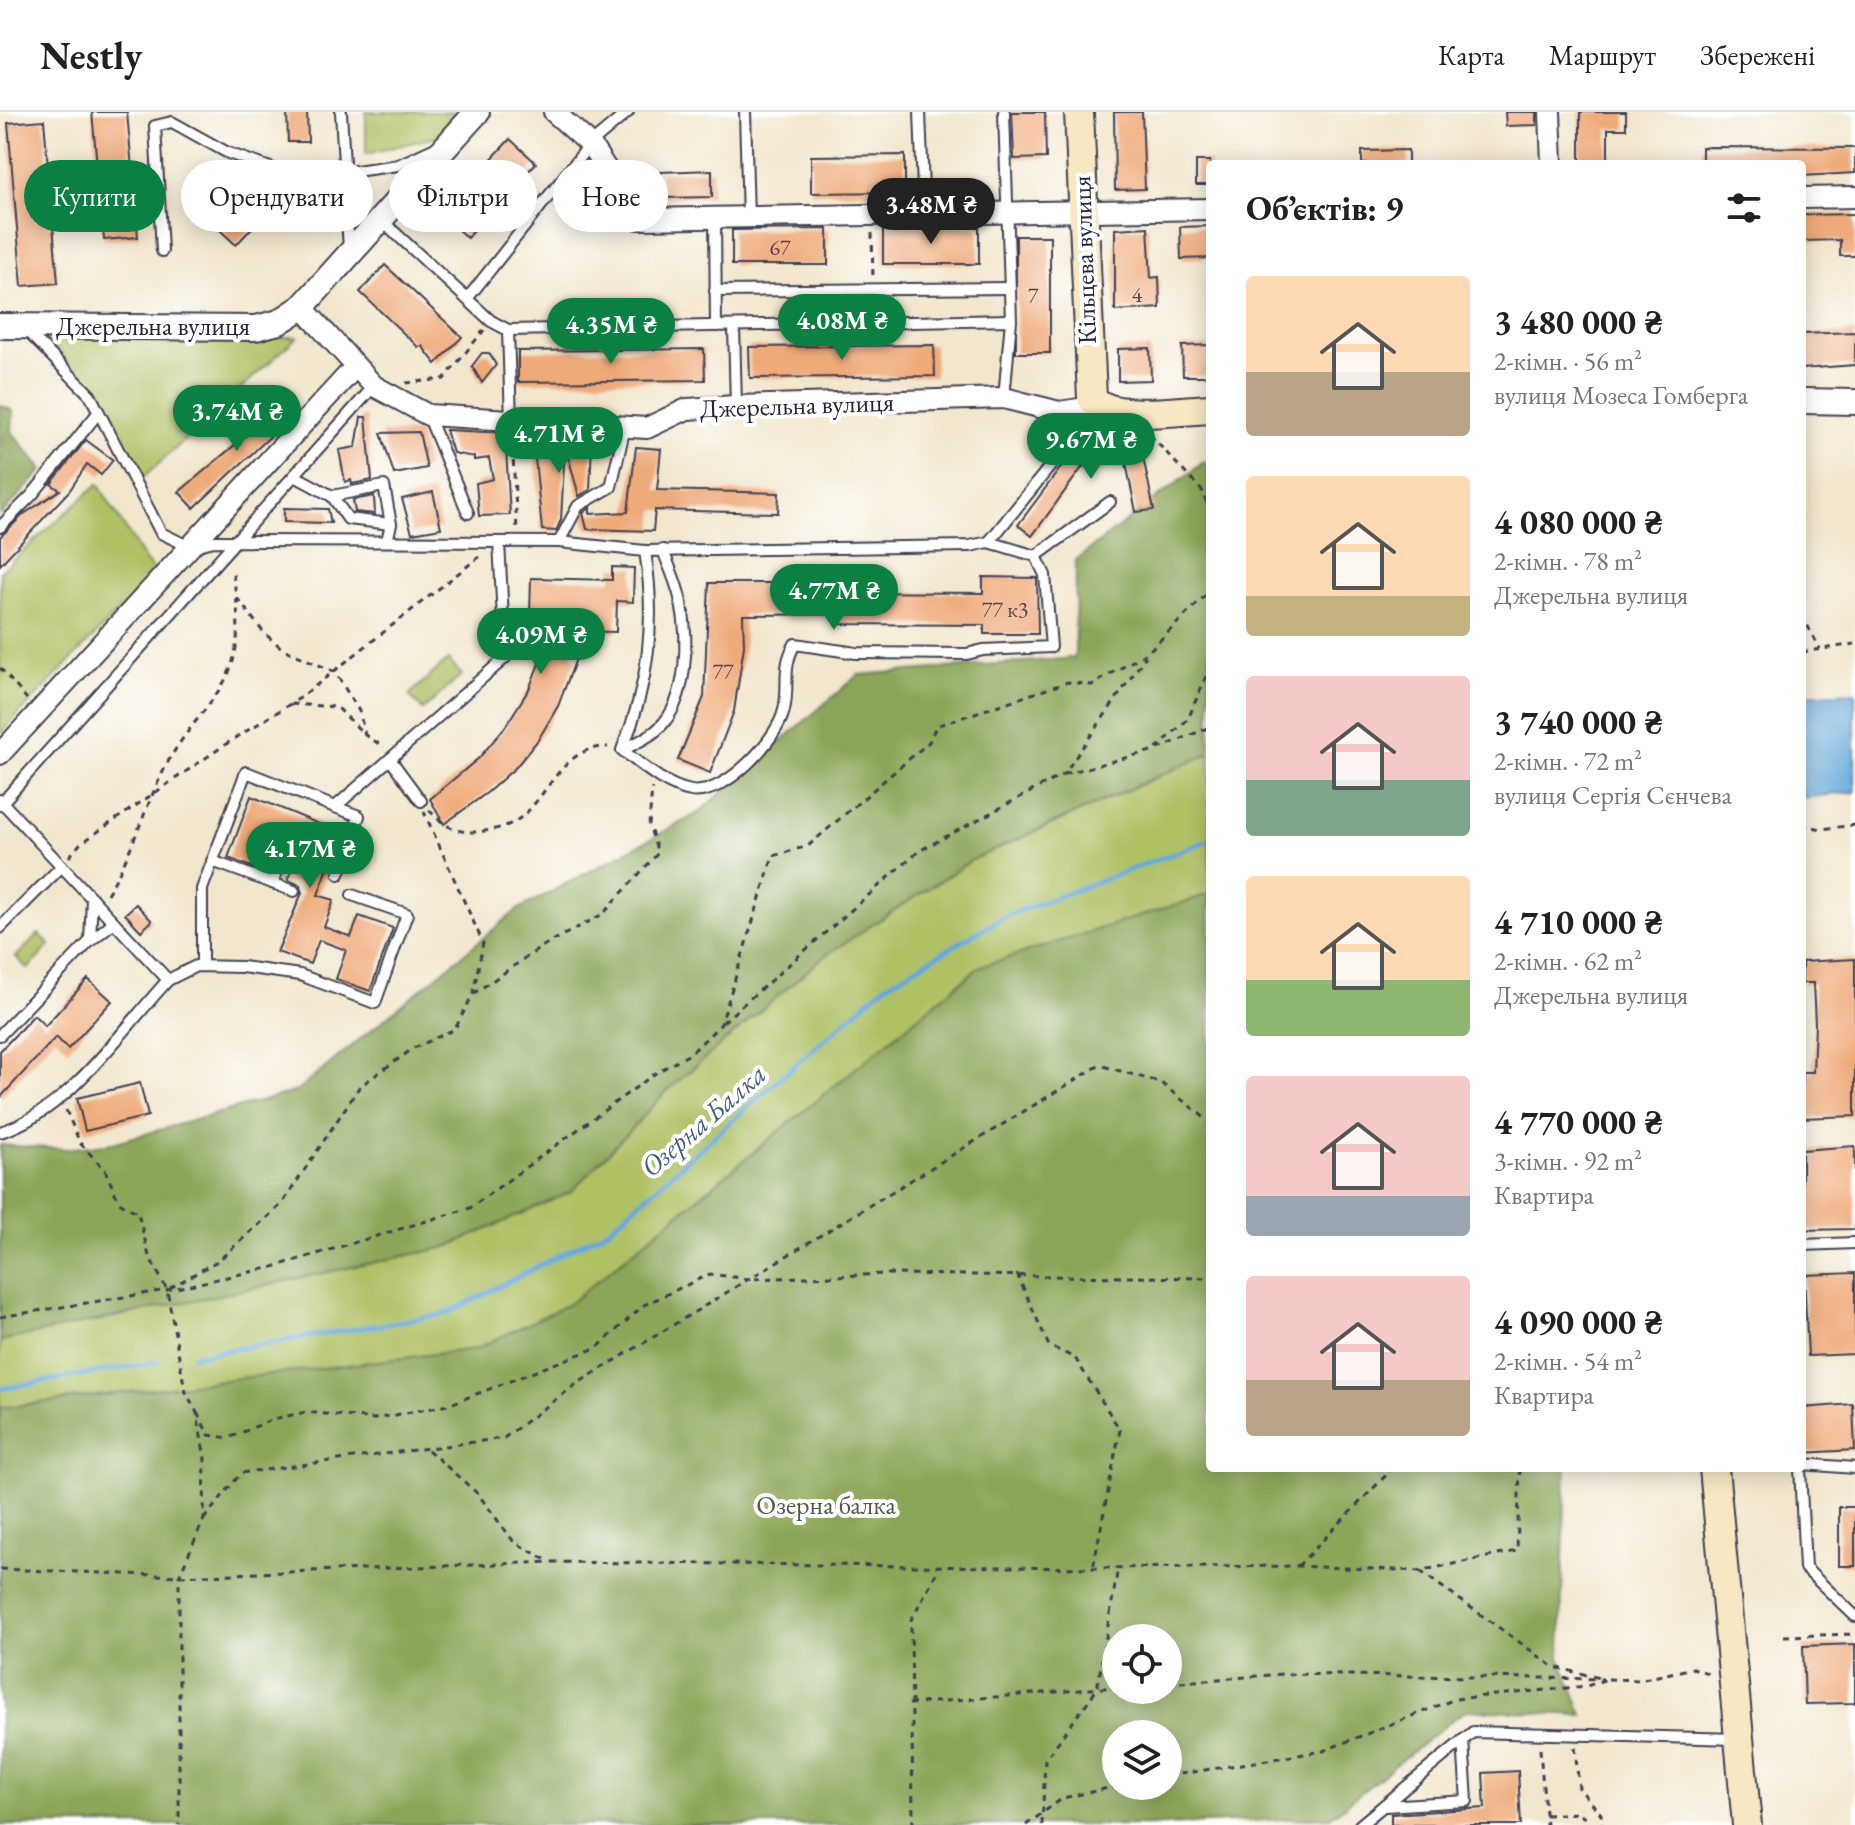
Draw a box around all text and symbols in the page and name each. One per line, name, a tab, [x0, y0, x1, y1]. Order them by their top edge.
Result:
text: Nestly	[40, 31, 142, 80]
text: Карта	[1438, 37, 1505, 73]
text: Маршрут	[1549, 37, 1656, 73]
text: Збережені	[1700, 37, 1815, 73]
chip: Купити	[24, 160, 165, 232]
chip: Орендувати	[181, 160, 373, 232]
chip: Фільтри	[389, 160, 537, 232]
chip: Нове	[553, 160, 668, 232]
street label: Кільцева вулиця	[1064, 175, 1104, 345]
pin: 3.48M ₴	[857, 178, 1005, 246]
text: Об’єктів: 9	[1246, 186, 1403, 230]
icon: filters	[1722, 186, 1766, 230]
text: 3.48M ₴	[885, 187, 977, 221]
house number: 67	[769, 233, 791, 262]
house number: 4	[1132, 280, 1143, 309]
house number: 7	[1028, 281, 1039, 310]
pin: 4.08M ₴	[768, 294, 916, 362]
pin: 4.35M ₴	[537, 298, 685, 366]
text: 3 480 000 ₴	[1494, 300, 1663, 344]
text: 4.08M ₴	[796, 303, 888, 337]
text: 4.35M ₴	[565, 307, 657, 341]
icon: home	[1310, 308, 1406, 404]
street label: Джерельна вулиця	[56, 309, 250, 343]
text: 2-кімн. · 56 m²	[1494, 344, 1642, 378]
text: вулиця Мозеса Гомберга	[1494, 378, 1748, 412]
pin: 3.74M ₴	[163, 385, 311, 453]
street label: Джерельна вулиця	[699, 385, 895, 425]
text: 3.74M ₴	[191, 394, 283, 428]
pin: 4.71M ₴	[485, 407, 633, 475]
pin: 9.67M ₴	[1017, 413, 1165, 481]
text: 4.71M ₴	[513, 416, 605, 450]
text: 9.67M ₴	[1045, 422, 1137, 456]
text: 4 080 000 ₴	[1494, 500, 1663, 544]
icon: home	[1310, 508, 1406, 604]
text: 2-кімн. · 78 m²	[1494, 544, 1642, 578]
pin: 4.77M ₴	[760, 564, 908, 632]
text: 4.77M ₴	[788, 573, 880, 607]
text: Джерельна вулиця	[1494, 578, 1688, 612]
house number: 77 к3	[982, 595, 1028, 624]
pin: 4.09M ₴	[467, 608, 615, 676]
text: 4.09M ₴	[495, 617, 587, 651]
house number: 77	[712, 657, 734, 686]
text: 3 740 000 ₴	[1494, 700, 1663, 744]
icon: home	[1310, 708, 1406, 804]
text: 2-кімн. · 72 m²	[1494, 744, 1642, 778]
text: вулиця Сергія Сєнчева	[1494, 778, 1732, 812]
pin: 4.17M ₴	[236, 822, 384, 890]
text: 4.17M ₴	[264, 831, 356, 865]
text: 4 710 000 ₴	[1494, 900, 1663, 944]
icon: home	[1310, 908, 1406, 1004]
text: 2-кімн. · 62 m²	[1494, 944, 1642, 978]
text: Джерельна вулиця	[1494, 978, 1688, 1012]
water label: Озерна Балка	[633, 1056, 773, 1184]
text: 4 770 000 ₴	[1494, 1100, 1663, 1144]
icon: home	[1310, 1108, 1406, 1204]
text: 3-кімн. · 92 m²	[1494, 1144, 1642, 1178]
text: Квартира	[1494, 1178, 1594, 1212]
text: 4 090 000 ₴	[1494, 1300, 1663, 1344]
icon: home	[1310, 1308, 1406, 1404]
text: 2-кімн. · 54 m²	[1494, 1344, 1642, 1378]
text: Квартира	[1494, 1378, 1594, 1412]
park label: Озерна балка	[756, 1488, 896, 1522]
map controls	[1102, 1624, 1182, 1800]
button: locate	[1102, 1624, 1182, 1704]
button: layers	[1102, 1720, 1182, 1800]

